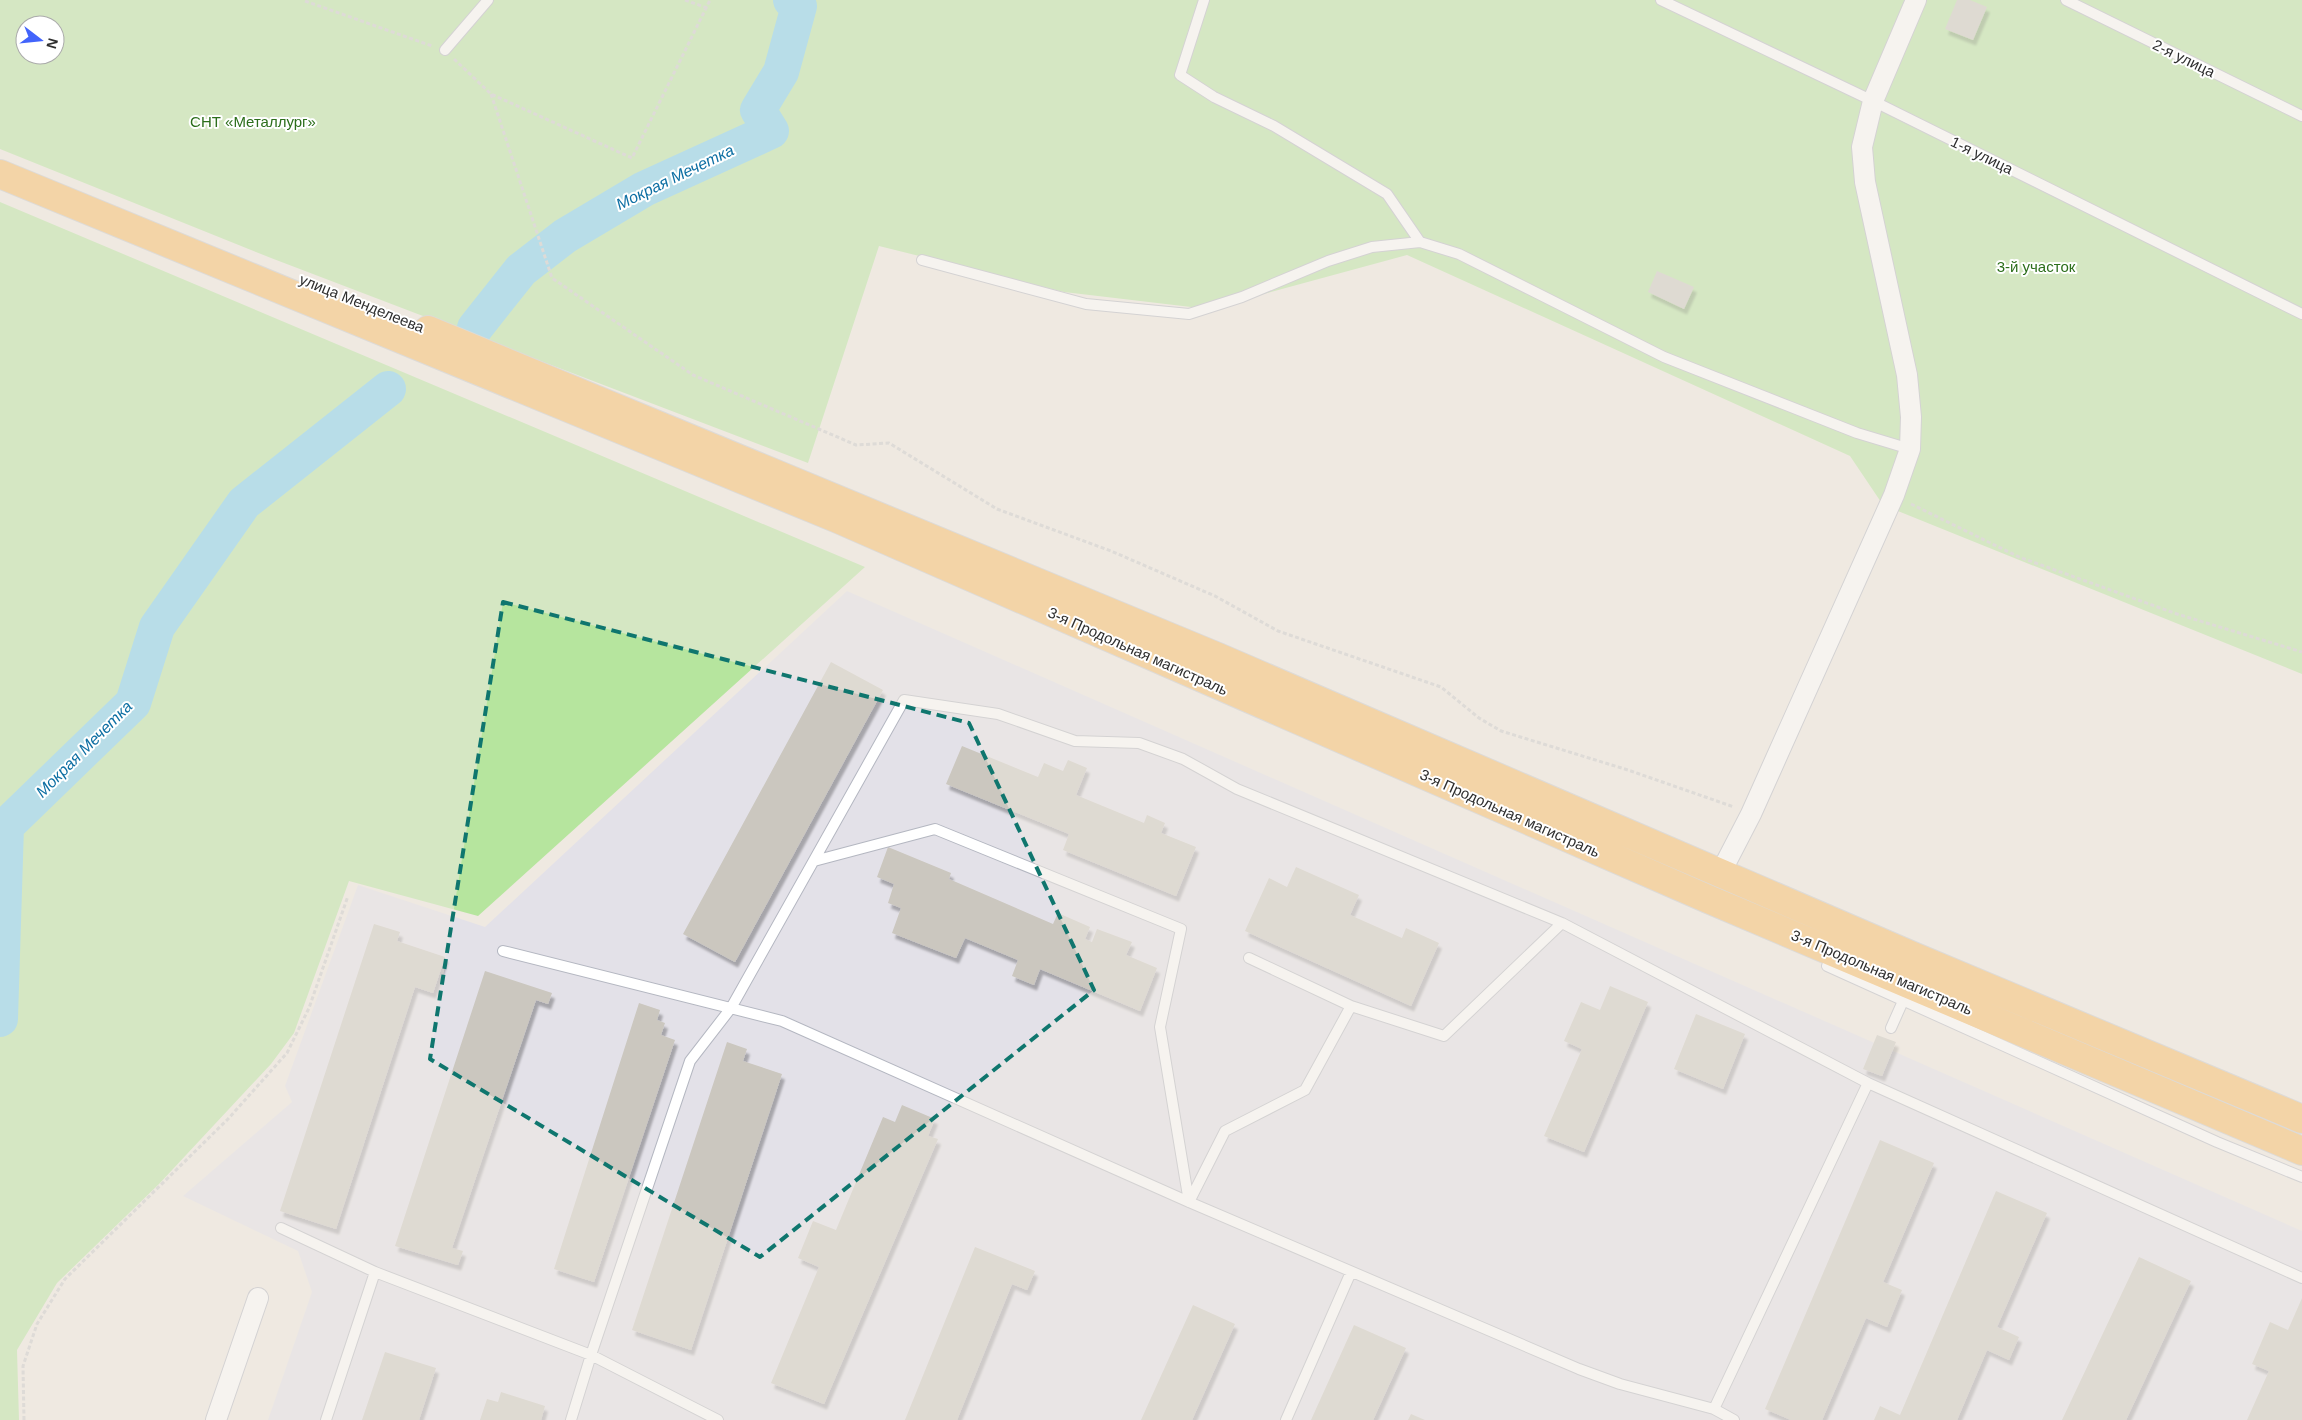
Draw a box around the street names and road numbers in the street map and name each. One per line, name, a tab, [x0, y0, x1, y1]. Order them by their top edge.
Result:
street label: 2-я улица	[2150, 36, 2218, 81]
street label: 1-я улица	[1948, 133, 2016, 178]
street label: улица Менделеева	[297, 270, 427, 336]
street label: 3-я Продольная магистраль	[1045, 604, 1231, 699]
street label: 3-я Продольная магистраль	[1417, 766, 1603, 861]
street label: 3-я Продольная магистраль	[1789, 926, 1975, 1018]

